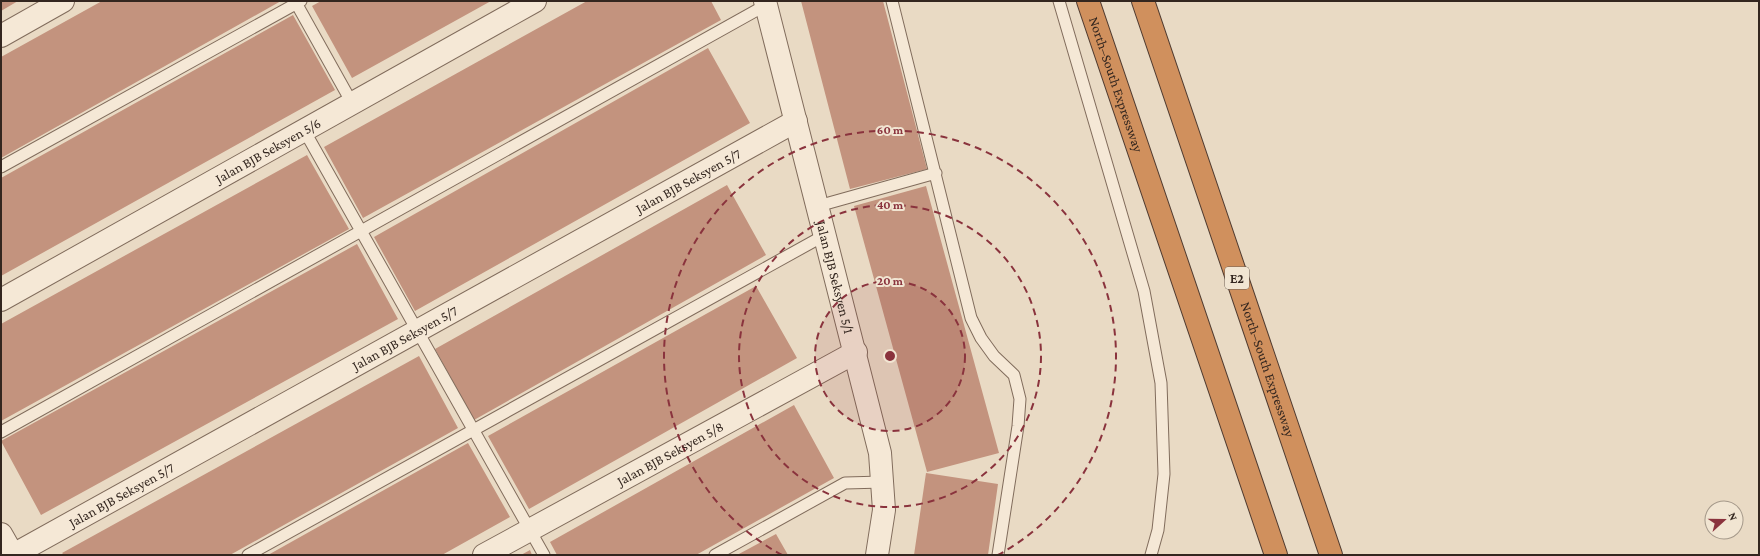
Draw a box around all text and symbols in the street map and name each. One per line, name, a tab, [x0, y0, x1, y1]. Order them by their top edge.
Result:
street label: North–South Expressway	[1086, 15, 1147, 155]
street label: Jalan BJB Seksyen 5/6	[211, 115, 324, 187]
text: 60 m	[877, 123, 904, 137]
street label: Jalan BJB Seksyen 5/7	[631, 145, 744, 217]
text: 40 m	[877, 198, 904, 212]
street label: Jalan BJB Seksyen 5/1	[813, 217, 857, 336]
road number: E2	[1225, 267, 1249, 289]
text: 20 m	[877, 274, 904, 288]
street label: North–South Expressway	[1238, 300, 1299, 440]
street label: Jalan BJB Seksyen 5/7	[348, 302, 461, 374]
centre of rings	[883, 349, 897, 363]
street label: Jalan BJB Seksyen 5/8	[612, 418, 726, 490]
street label: Jalan BJB Seksyen 5/7	[64, 459, 177, 531]
north arrow	[1704, 500, 1744, 540]
text: N	[1726, 511, 1740, 523]

